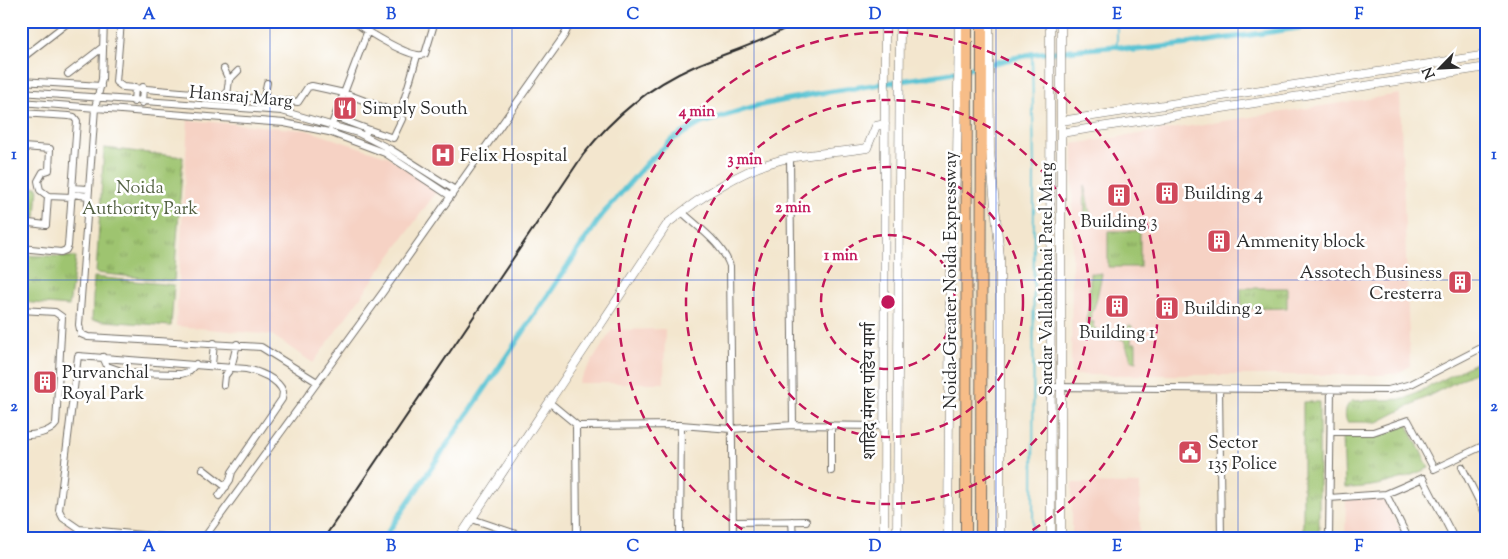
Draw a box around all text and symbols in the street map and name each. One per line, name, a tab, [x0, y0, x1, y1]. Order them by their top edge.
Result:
text: A	[143, 4, 156, 27]
text: B	[386, 4, 396, 27]
text: C	[627, 4, 640, 27]
text: D	[869, 4, 882, 27]
text: E	[1112, 4, 1122, 27]
text: F	[1355, 4, 1364, 27]
north arrow	[1416, 42, 1466, 92]
text: N	[1419, 63, 1441, 82]
street label: Hansraj Marg	[188, 81, 294, 115]
restaurant icon: Simply South	[332, 95, 358, 121]
place label: Simply South	[362, 97, 468, 123]
text: 4 min	[678, 102, 715, 123]
hospital icon: Felix Hospital	[430, 142, 456, 168]
text: 1	[11, 144, 17, 167]
place label: Felix Hospital	[460, 144, 567, 170]
text: 1	[1491, 144, 1497, 167]
text: 3 min	[728, 150, 763, 171]
street label: Noida-Greater Noida Expressway	[939, 151, 965, 409]
street label: Sardar Vallabhbhai Patel Marg	[1035, 162, 1061, 396]
park label: Noida Authority Park	[82, 176, 198, 223]
building icon: Building 4	[1154, 180, 1180, 206]
building icon: Building 3	[1106, 182, 1132, 208]
place label: Building 4	[1184, 182, 1263, 208]
text: 2 min	[775, 198, 811, 219]
place label: Building 3	[1080, 210, 1158, 236]
building icon: Ammenity block	[1206, 228, 1232, 254]
place label: Ammenity block	[1236, 230, 1366, 256]
text: 1 min	[824, 246, 858, 267]
place label: Assotech Business Cresterra	[1300, 261, 1442, 308]
building icon: Assotech Business Cresterra	[1447, 269, 1473, 295]
centre of rings	[879, 293, 897, 311]
building icon: Building 1	[1104, 293, 1130, 319]
building icon: Building 2	[1154, 295, 1180, 321]
place label: Building 2	[1184, 297, 1263, 323]
street label: शाहिद मंगल पांडेय मार्ग	[858, 321, 884, 459]
place label: Building 1	[1079, 321, 1155, 347]
place label: Purvanchal Royal Park	[62, 361, 149, 408]
building icon: Purvanchal Royal Park	[32, 369, 58, 395]
text: 2	[10, 396, 18, 419]
text: 2	[1490, 396, 1498, 419]
place label: Sector 135 Police	[1208, 431, 1277, 478]
public building icon: Sector 135 Police	[1177, 439, 1203, 465]
text: A	[143, 536, 156, 559]
text: B	[386, 536, 396, 559]
text: C	[627, 536, 640, 559]
text: D	[869, 536, 882, 559]
text: E	[1112, 536, 1122, 559]
text: F	[1355, 536, 1364, 559]

